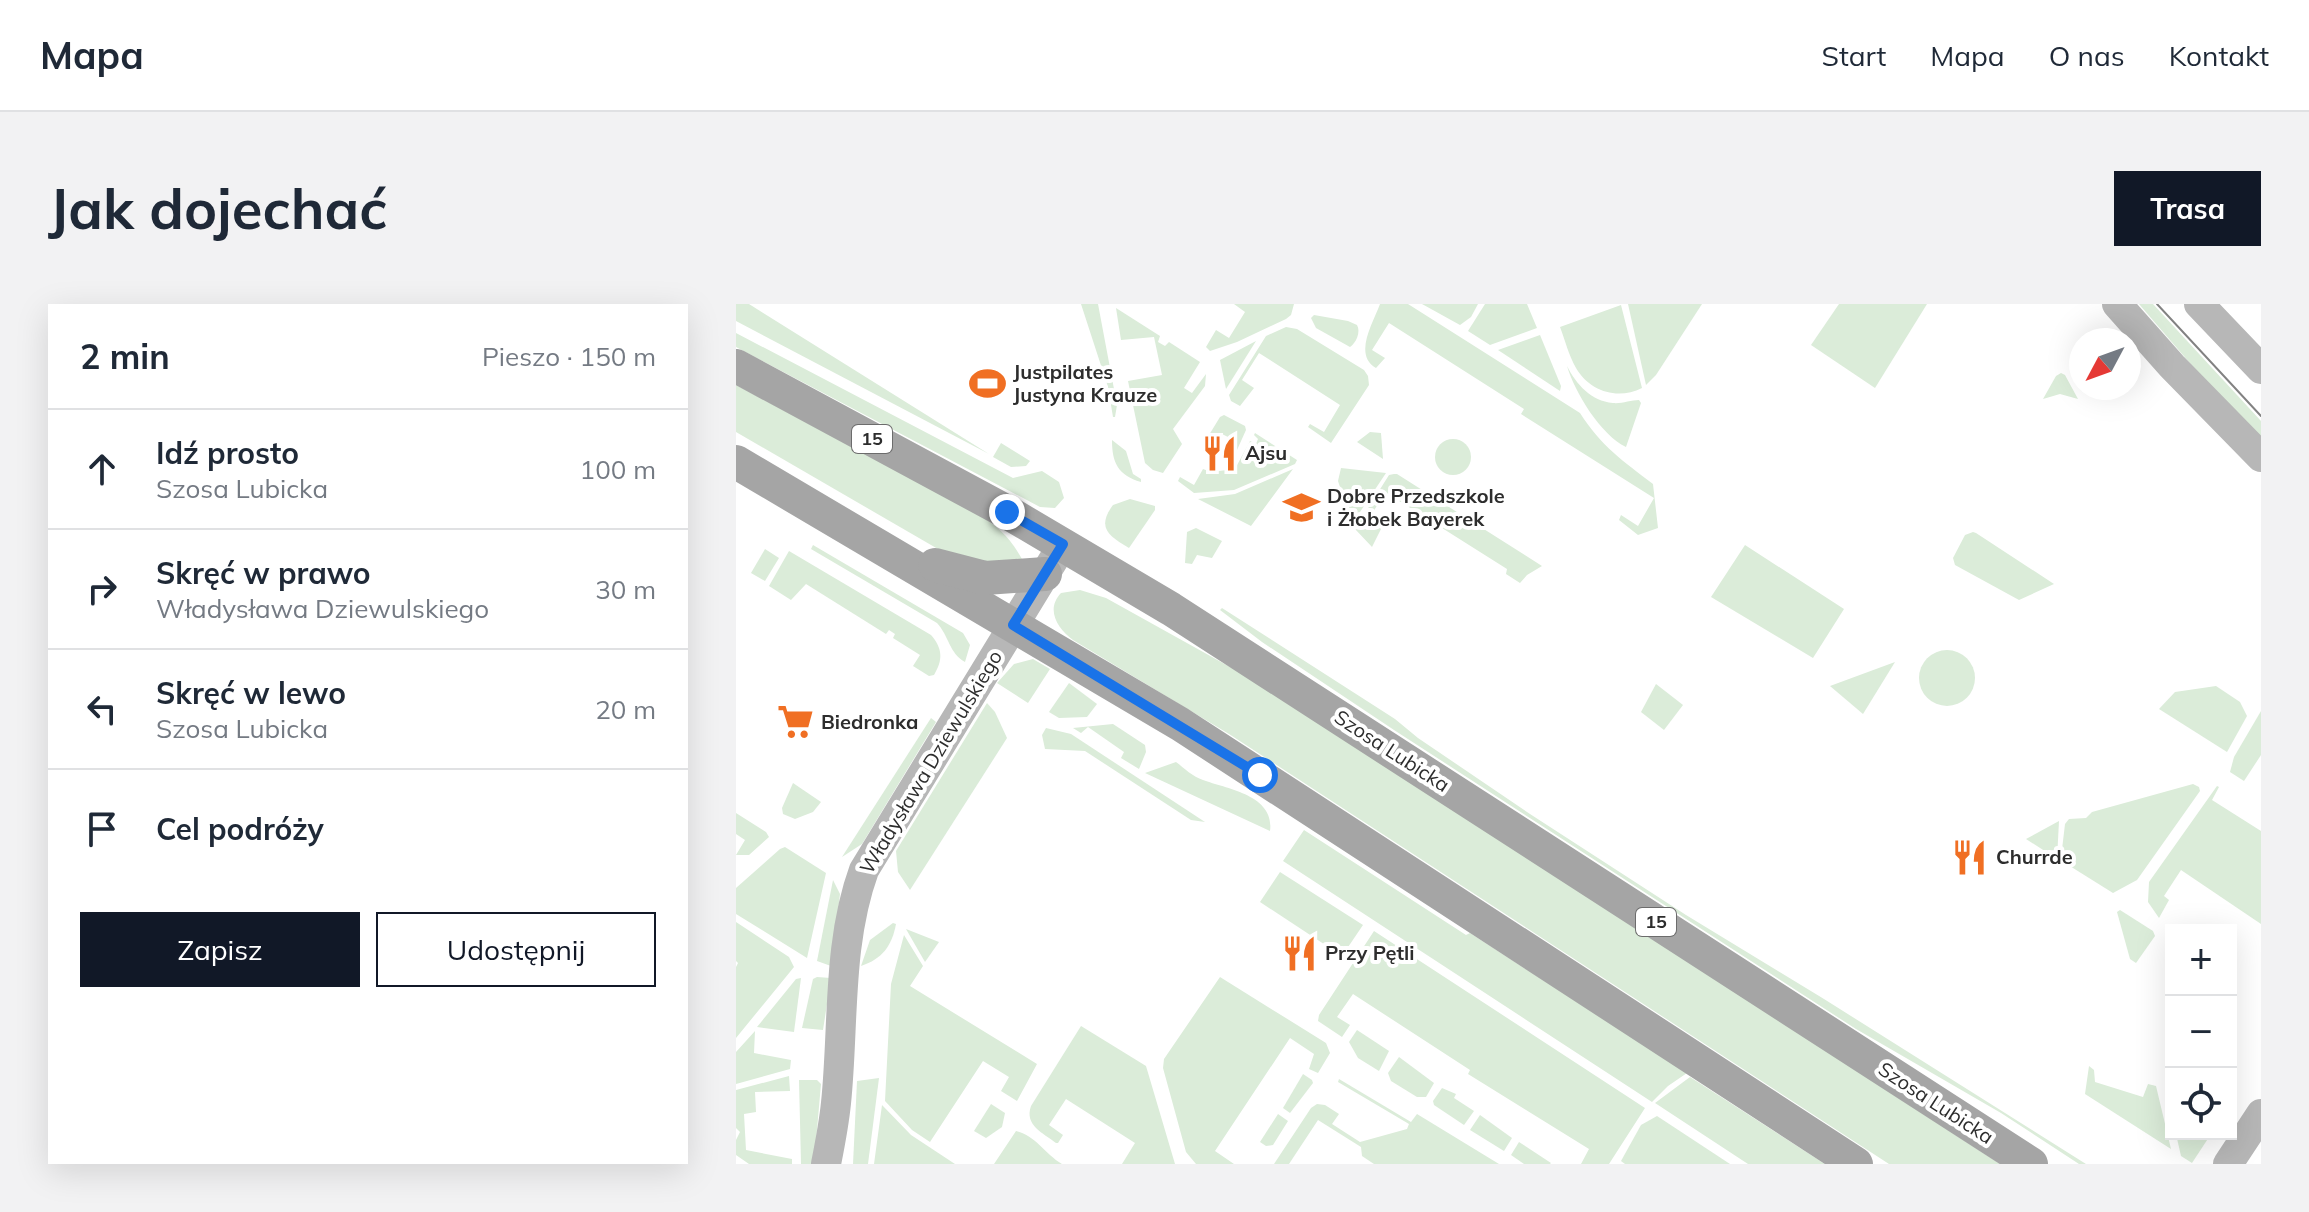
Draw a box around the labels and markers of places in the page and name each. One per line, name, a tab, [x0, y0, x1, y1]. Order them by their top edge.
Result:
place label: Justpilates Justyna Krauze	[1013, 359, 1157, 407]
sports icon: Justpilates Justyna Krauze	[968, 364, 1006, 402]
restaurant icon: Ajsu	[1200, 434, 1238, 472]
place label: Ajsu	[1245, 440, 1287, 465]
place label: Dobre Przedszkole i Żłobek Bayerek	[1327, 483, 1505, 531]
school or university icon: Dobre Przedszkole i Żłobek Bayerek	[1282, 488, 1320, 526]
supermarket icon: Biedronka	[776, 703, 814, 741]
place label: Biedronka	[821, 709, 918, 734]
restaurant icon: Churrde	[1951, 838, 1989, 876]
place label: Churrde	[1996, 844, 2073, 869]
restaurant icon: Przy Pętli	[1280, 934, 1318, 972]
place label: Przy Pętli	[1325, 940, 1415, 965]

